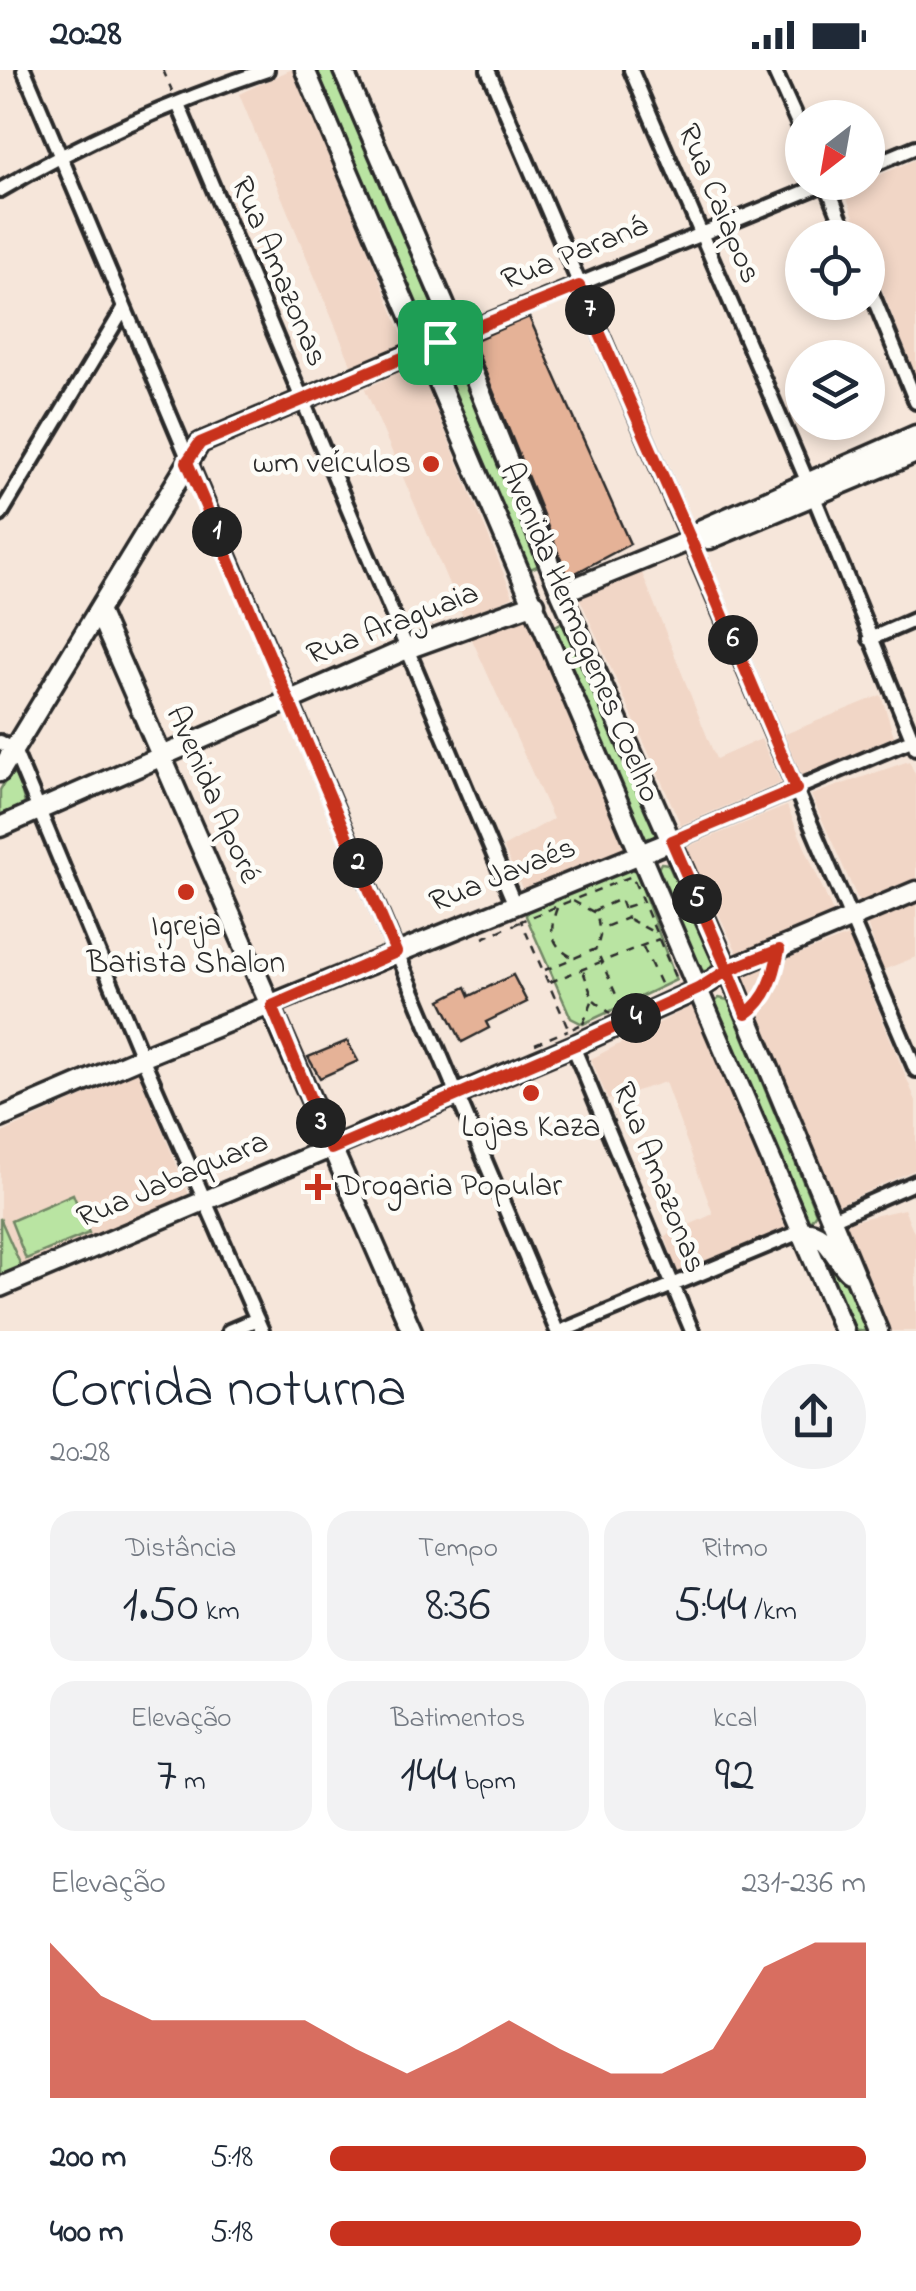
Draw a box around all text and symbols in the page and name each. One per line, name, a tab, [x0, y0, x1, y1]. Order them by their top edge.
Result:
text: 20:28	[50, 7, 122, 63]
north arrow	[785, 100, 885, 200]
map controls	[785, 100, 885, 440]
street label: Rua Caiapos	[663, 117, 773, 291]
street label: Rua Amazonas	[217, 170, 339, 374]
street label: Rua Paraná	[495, 203, 655, 305]
button: locate	[785, 220, 885, 320]
pin: 7	[565, 285, 615, 335]
text: 7	[584, 289, 596, 330]
pin	[398, 300, 483, 385]
icon: arrive	[413, 315, 468, 370]
button: layers	[785, 340, 885, 440]
place label: wm veículos	[253, 441, 411, 488]
marker: wm veículos	[420, 453, 442, 475]
street label: Avenida Hermogenes Coelho	[486, 456, 672, 810]
pin: 1	[192, 507, 242, 557]
text: 1	[213, 511, 221, 552]
street label: Rua Araguaia	[300, 571, 486, 679]
pin: 6	[708, 615, 758, 665]
text: 6	[727, 619, 739, 660]
street label: Avenida Aporé	[152, 699, 272, 892]
street label: Rua Javaés	[423, 825, 583, 927]
pin: 2	[333, 838, 383, 888]
text: 2	[351, 842, 365, 883]
pin: 5	[672, 874, 722, 924]
text: 5	[689, 878, 705, 919]
marker: Igreja Batista Shalon	[175, 881, 197, 903]
place label: Igreja Batista Shalon	[86, 904, 285, 988]
pin: 4	[611, 993, 661, 1043]
text: 4	[630, 997, 642, 1038]
street label: Rua Amazonas	[598, 1075, 718, 1281]
marker: Lojas Kaza	[520, 1082, 542, 1104]
pin: 3	[296, 1098, 346, 1148]
text: 3	[315, 1102, 327, 1143]
place label: Lojas Kaza	[461, 1105, 601, 1152]
street label: Rua Jabaquara	[70, 1119, 276, 1243]
place label: Drogaria Popular	[337, 1164, 562, 1211]
marker: Drogaria Popular	[307, 1176, 329, 1198]
text: Corrida noturna	[50, 1352, 407, 1432]
button: share	[761, 1364, 866, 1469]
text: 20:28	[50, 1430, 110, 1477]
text: Distância	[126, 1529, 236, 1570]
text: Tempo	[418, 1529, 498, 1570]
text: Ritmo	[702, 1529, 768, 1570]
text: 1.50	[122, 1570, 199, 1643]
text: 8:36	[425, 1570, 491, 1643]
text: 5:44	[673, 1570, 747, 1643]
text: km	[199, 1592, 240, 1633]
text: /km	[747, 1592, 797, 1633]
text: Elevação	[130, 1699, 232, 1740]
text: Batimentos	[391, 1699, 525, 1740]
text: kcal	[713, 1699, 757, 1740]
text: 7	[156, 1740, 177, 1813]
text: 144	[400, 1740, 457, 1813]
text: 92	[715, 1740, 755, 1813]
text: m	[177, 1762, 206, 1803]
text: bpm	[457, 1762, 516, 1803]
text: Elevação	[50, 1861, 166, 1908]
text: 231–236 m	[741, 1861, 866, 1908]
text: 200 m	[50, 2135, 126, 2182]
text: 5:18	[210, 2135, 253, 2182]
text: 400 m	[50, 2210, 124, 2257]
text: 5:18	[210, 2210, 253, 2257]

